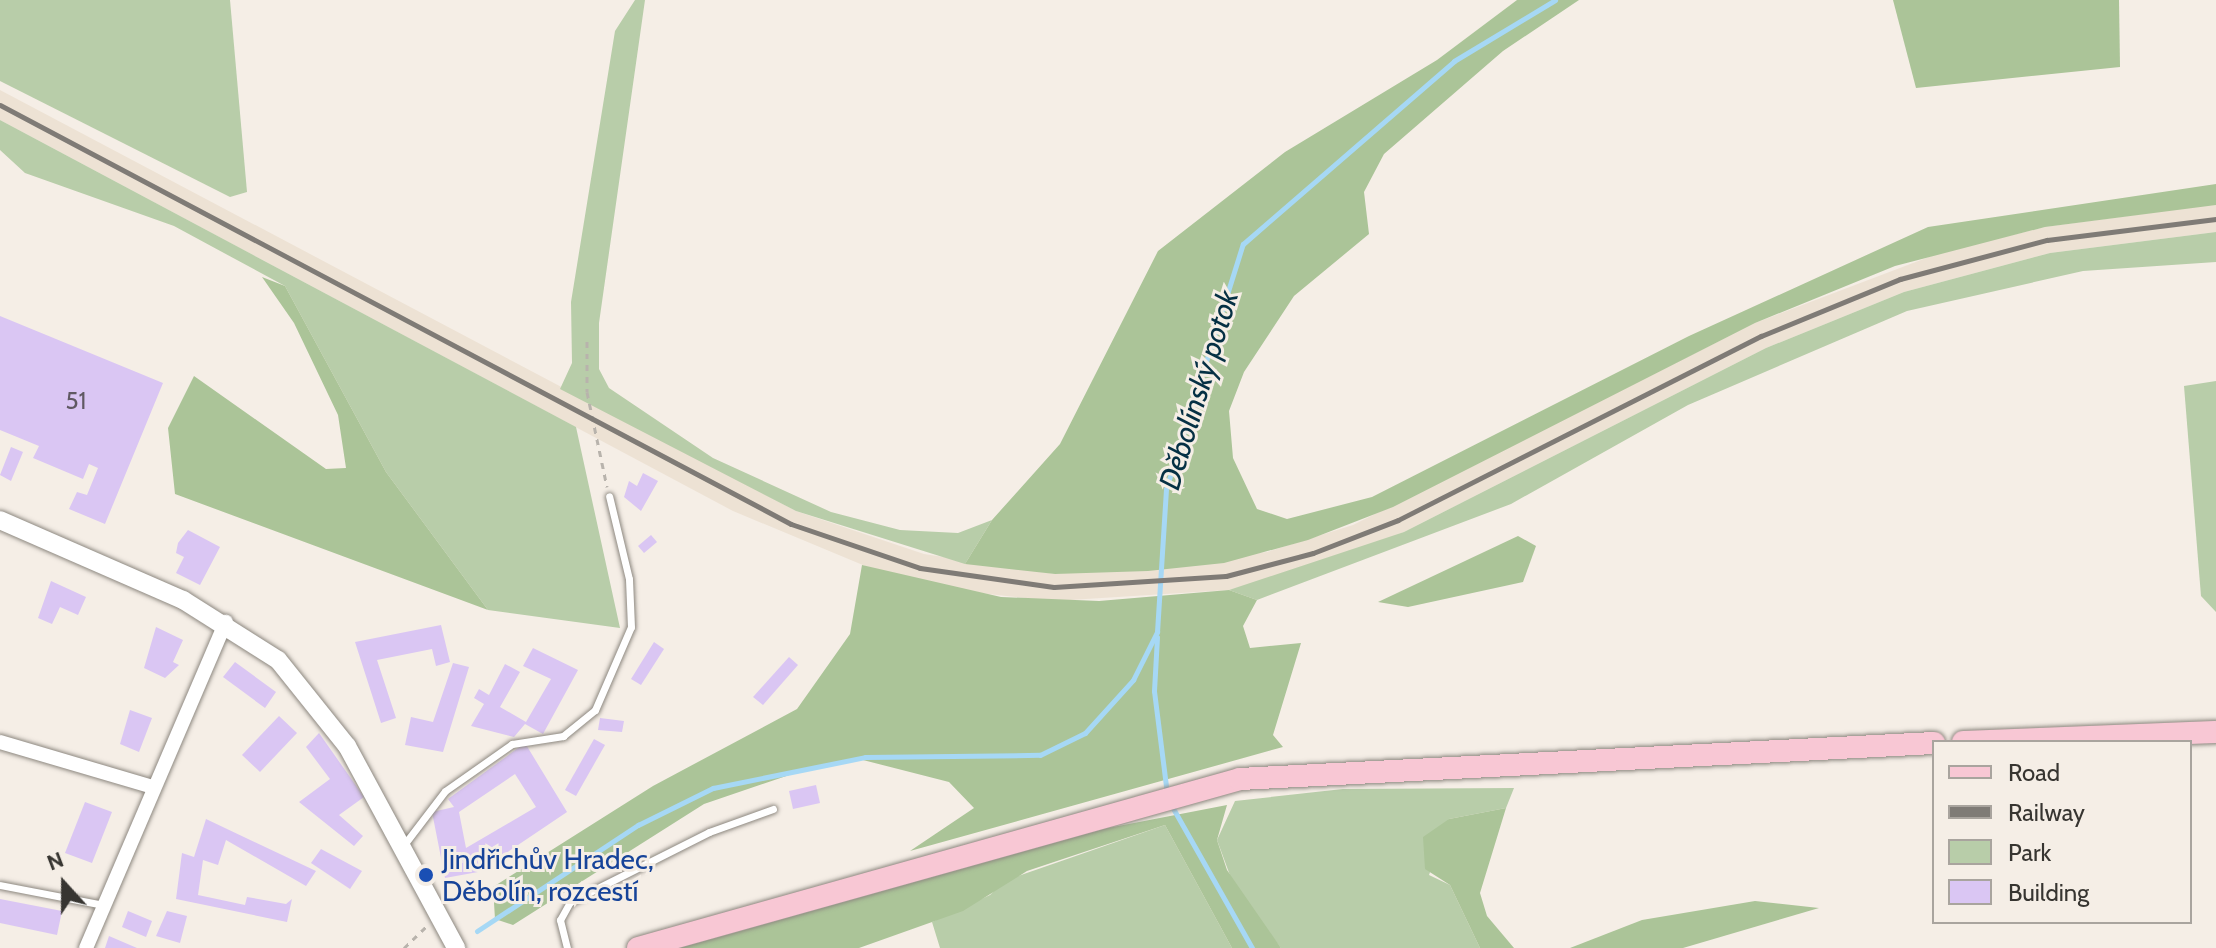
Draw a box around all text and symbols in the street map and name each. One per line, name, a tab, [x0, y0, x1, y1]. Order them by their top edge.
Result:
water label: Děbolínský potok	[1152, 286, 1246, 494]
house number: 51	[66, 387, 86, 415]
legend	[1932, 740, 2192, 924]
text: Road	[2008, 758, 2060, 787]
text: Railway	[2008, 798, 2085, 827]
text: Park	[2008, 838, 2051, 867]
place label: Jindřichův Hradec, Děbolín, rozcestí	[442, 842, 654, 908]
north arrow	[24, 844, 104, 924]
text: N	[43, 846, 67, 877]
marker: Jindřichův Hradec, Děbolín, rozcestí	[417, 866, 435, 884]
text: Building	[2008, 878, 2089, 907]

